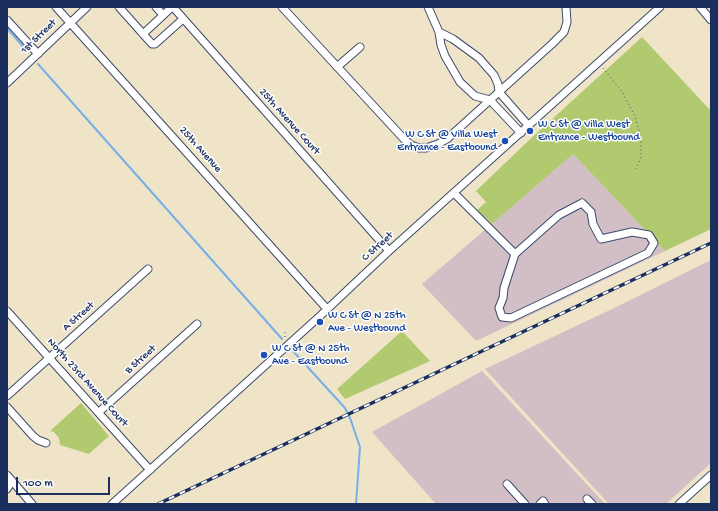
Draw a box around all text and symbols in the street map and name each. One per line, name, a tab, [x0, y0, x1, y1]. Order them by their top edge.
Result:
street label: 1st Street	[18, 17, 60, 57]
street label: 25th Avenue Court	[256, 86, 322, 158]
place label: W C St @ Villa West Entrance - Westbound	[538, 118, 640, 144]
street label: 25th Avenue	[176, 124, 224, 176]
marker: W C St @ Villa West Entrance - Westbound	[525, 126, 535, 136]
place label: W C St @ Villa West Entrance - Eastbound	[397, 128, 497, 154]
marker: W C St @ Villa West Entrance - Eastbound	[500, 136, 510, 146]
street label: C Street	[360, 229, 396, 265]
street label: A Street	[60, 299, 98, 335]
place label: W C St @ N 25th Ave - Westbound	[328, 309, 406, 335]
marker: W C St @ N 25th Ave - Westbound	[315, 317, 325, 327]
street label: North 23rd Avenue Court	[44, 336, 130, 430]
place label: W C St @ N 25th Ave - Eastbound	[272, 342, 350, 368]
street label: B Street	[123, 343, 159, 377]
marker: W C St @ N 25th Ave - Eastbound	[259, 350, 269, 360]
scale bar	[18, 469, 112, 495]
text: 100 m	[23, 477, 53, 491]

